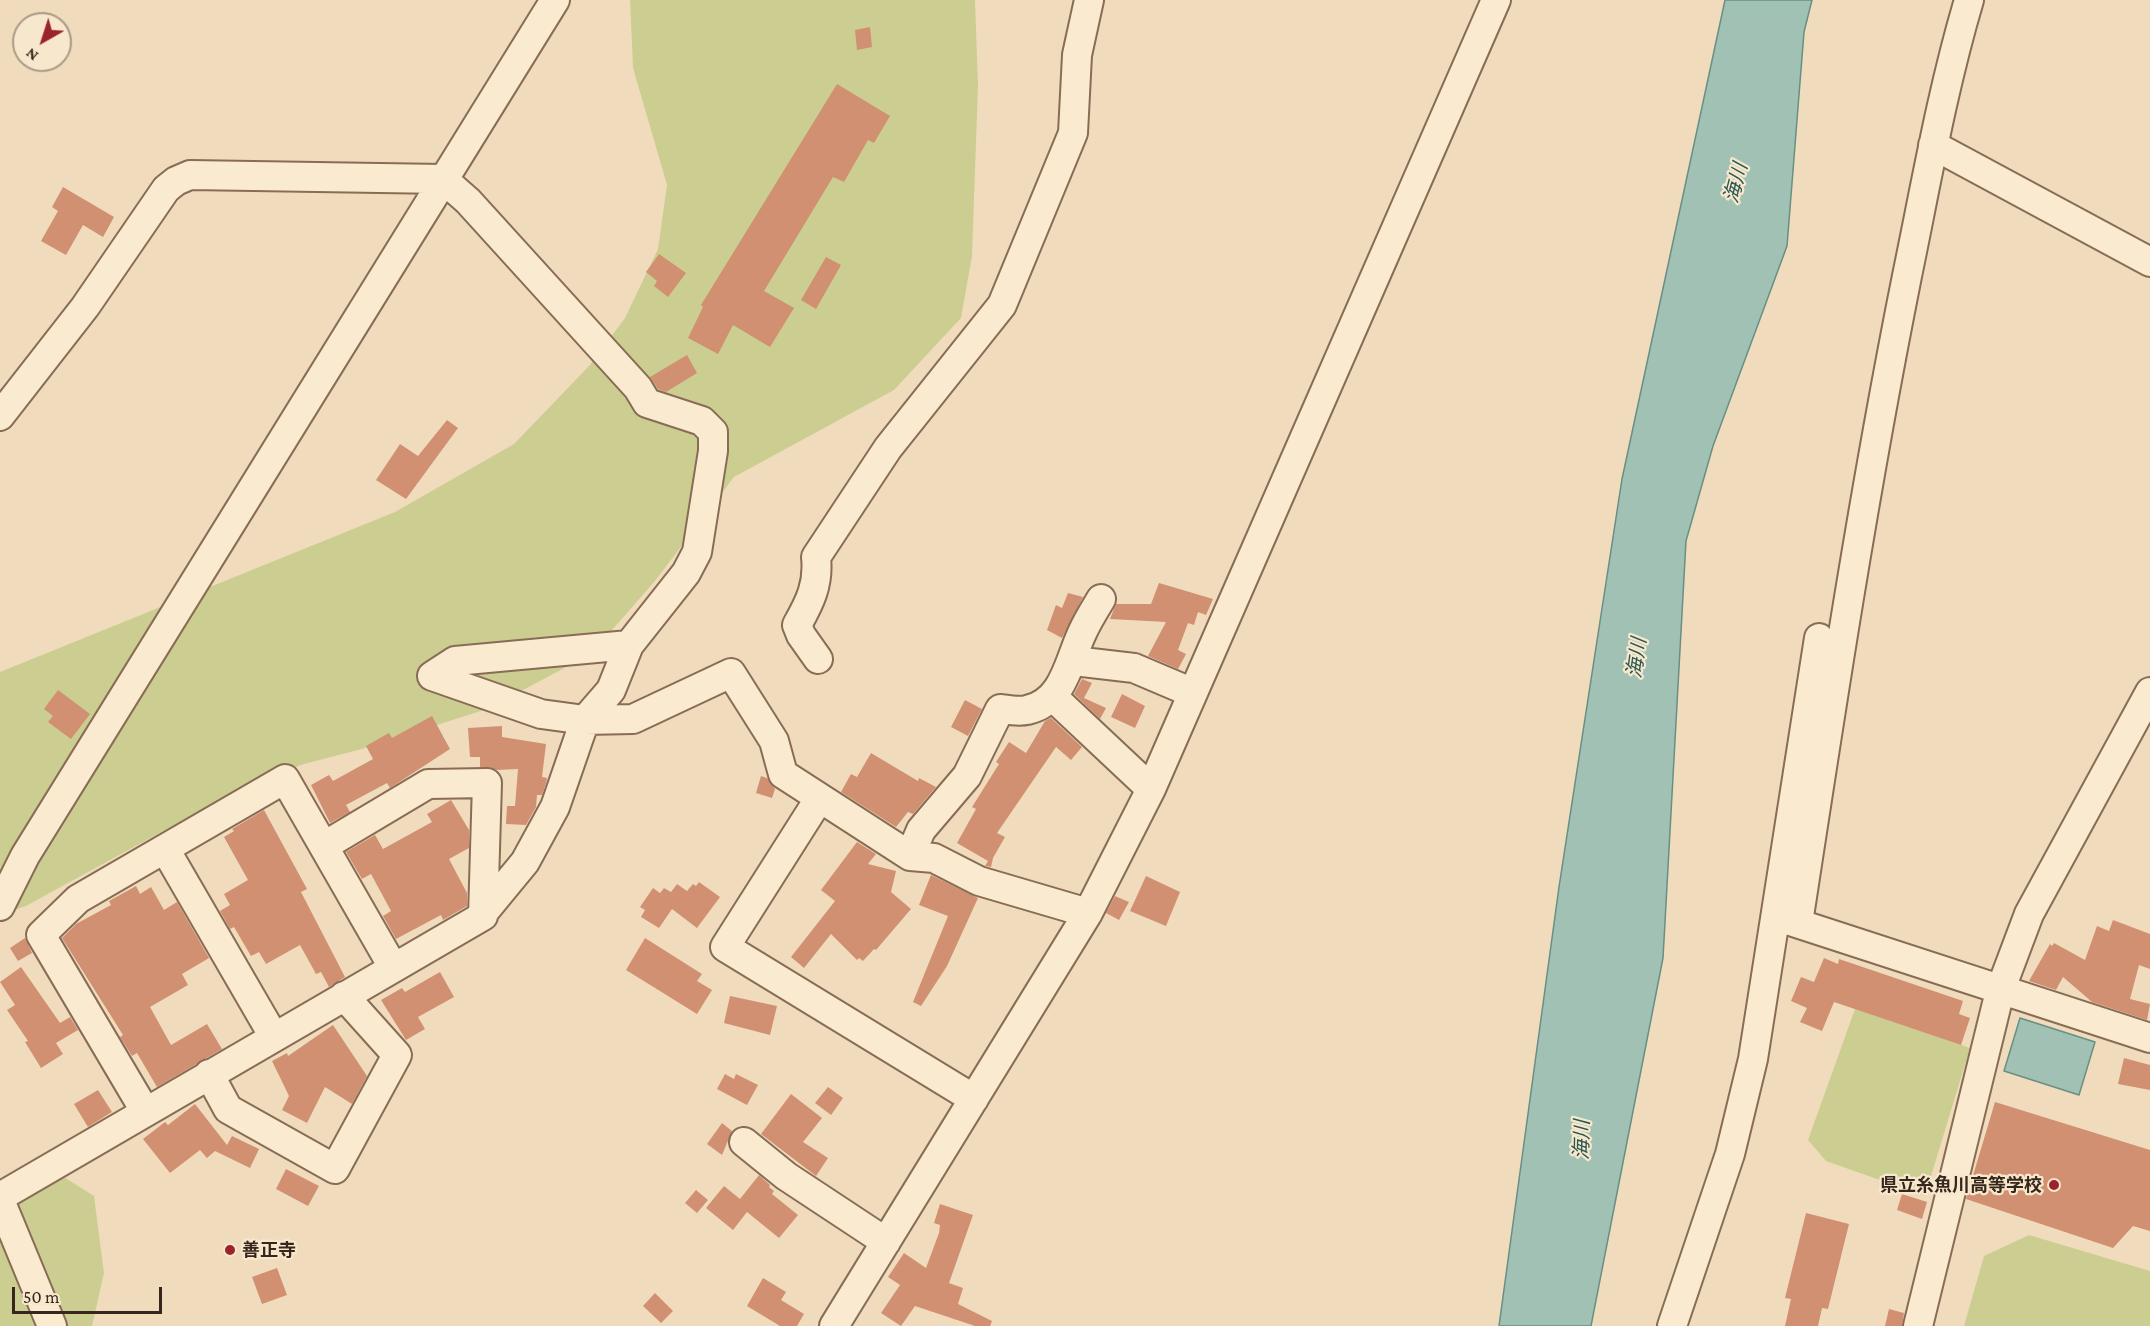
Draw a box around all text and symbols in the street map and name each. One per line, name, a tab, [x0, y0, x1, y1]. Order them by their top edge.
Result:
north arrow	[12, 12, 72, 72]
text: N	[22, 45, 41, 65]
water label: 海川	[1719, 161, 1753, 205]
water label: 海川	[1622, 637, 1652, 679]
water label: 海川	[1570, 1120, 1594, 1160]
place label: 県立糸魚川高等学校	[1880, 1174, 2042, 1196]
marker: 県立糸魚川高等学校	[2047, 1178, 2061, 1192]
place label: 善正寺	[242, 1239, 296, 1261]
marker: 善正寺	[223, 1243, 237, 1257]
scale bar	[15, 1275, 165, 1313]
text: 50 m	[23, 1287, 60, 1307]

